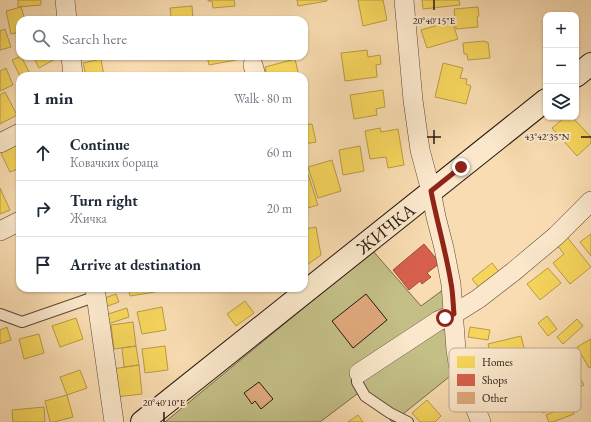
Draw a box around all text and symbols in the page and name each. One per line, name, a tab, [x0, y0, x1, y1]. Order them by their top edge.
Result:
map controls	[543, 12, 579, 120]
button: +	[543, 12, 579, 48]
text: 20°40'15"E	[413, 14, 456, 27]
search box	[16, 16, 308, 60]
icon: search	[30, 27, 52, 49]
text: Search here	[62, 29, 127, 48]
button: −	[543, 48, 579, 84]
button: layers	[543, 84, 579, 120]
text: 1 min	[32, 87, 73, 109]
text: Walk · 80 m	[234, 90, 292, 107]
text: 43°42'35"N	[525, 130, 570, 143]
text: Continue	[70, 135, 130, 154]
icon: ahead	[32, 142, 54, 164]
text: 60 m	[267, 144, 292, 161]
text: Ковачких бораца	[70, 154, 158, 171]
route end	[452, 158, 470, 176]
text: Turn right	[70, 191, 138, 210]
street label: ЖИЧКА	[350, 197, 420, 259]
icon: right	[32, 198, 54, 220]
text: 20 m	[267, 200, 292, 217]
text: Жичка	[70, 210, 107, 227]
icon: arrive	[32, 254, 54, 276]
text: Arrive at destination	[70, 255, 201, 274]
route start	[436, 309, 454, 327]
legend	[449, 348, 581, 412]
text: Homes	[482, 355, 513, 369]
text: Shops	[482, 373, 508, 387]
text: Other	[482, 391, 508, 405]
text: 20°40'10"E	[143, 396, 186, 409]

